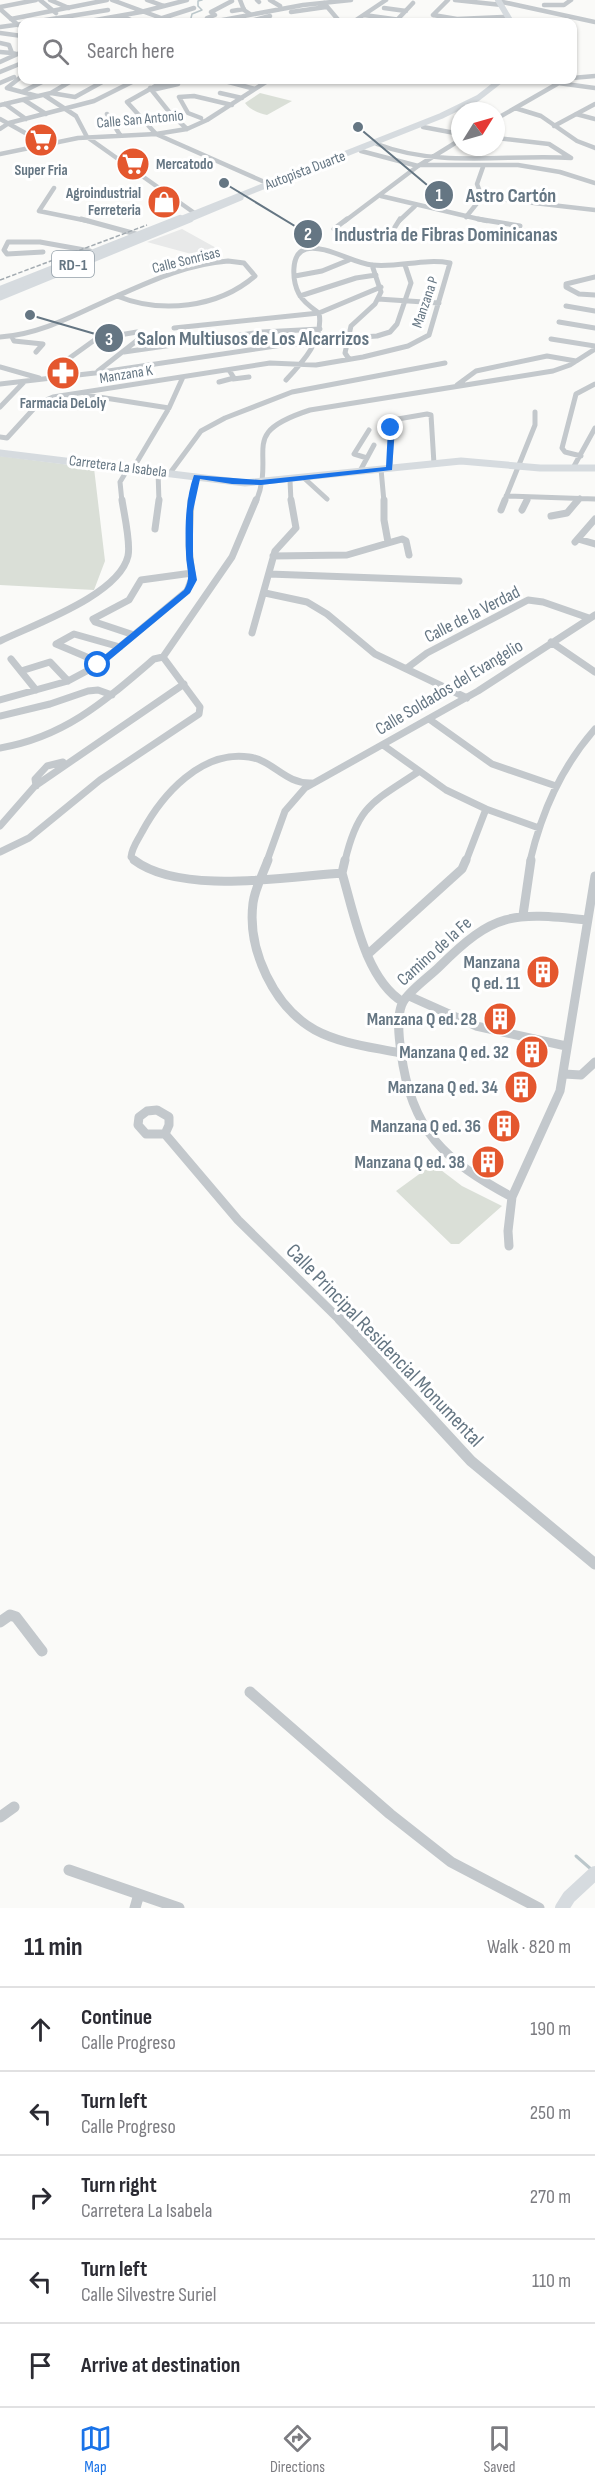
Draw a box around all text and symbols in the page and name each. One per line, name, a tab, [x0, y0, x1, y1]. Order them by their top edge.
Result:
search box	[18, 18, 577, 84]
icon: search	[39, 35, 72, 68]
text: Search here	[87, 38, 174, 65]
north arrow	[451, 102, 505, 156]
street label: Calle San Antonio	[96, 106, 184, 133]
supermarket icon: Super Fria	[23, 122, 59, 158]
supermarket icon: Mercatodo	[115, 146, 151, 182]
street label: Autopista Duarte	[261, 146, 348, 195]
place label: Mercatodo	[156, 155, 213, 174]
place label: Super Fria	[14, 161, 68, 180]
callout: Astro Cartón	[424, 176, 568, 214]
place label: Agroindustrial Ferreteria	[65, 184, 141, 220]
shop icon: Agroindustrial Ferreteria	[146, 184, 182, 220]
text: Astro Cartón	[465, 184, 556, 208]
text: 1	[435, 185, 443, 206]
callout: Industria de Fibras Dominicanas	[293, 215, 570, 253]
text: Industria de Fibras Dominicanas	[334, 223, 558, 247]
text: 2	[304, 224, 312, 245]
street label: Calle Sonrisas	[150, 243, 222, 278]
road number: RD-1	[52, 251, 94, 277]
street label: Manzana P	[408, 274, 443, 330]
callout: Salon Multiusos de Los Alcarrizos	[94, 319, 381, 357]
text: Salon Multiusos de Los Alcarrizos	[137, 327, 369, 351]
text: 3	[105, 329, 113, 350]
pharmacy icon: Farmacia DeLoly	[45, 355, 81, 391]
street label: Manzana K	[98, 361, 154, 388]
place label: Farmacia DeLoly	[20, 394, 107, 413]
route end	[377, 414, 403, 440]
street label: Carretera La Isabela	[68, 451, 168, 482]
street label: Calle de la Verdad	[421, 581, 524, 648]
street label: Calle Soldados del Evangelio	[372, 635, 527, 740]
route start	[84, 651, 110, 677]
street label: Camino de la Fe	[393, 913, 476, 990]
place label: Manzana Q ed. 11	[464, 952, 520, 994]
building icon: Manzana Q ed. 11	[525, 954, 561, 990]
building icon: Manzana Q ed. 28	[482, 1001, 518, 1037]
place label: Manzana Q ed. 28	[367, 1009, 477, 1030]
building icon: Manzana Q ed. 32	[514, 1034, 550, 1070]
place label: Manzana Q ed. 32	[399, 1042, 509, 1063]
building icon: Manzana Q ed. 34	[503, 1069, 539, 1105]
place label: Manzana Q ed. 34	[388, 1077, 499, 1098]
building icon: Manzana Q ed. 36	[486, 1108, 522, 1144]
place label: Manzana Q ed. 36	[371, 1116, 481, 1137]
building icon: Manzana Q ed. 38	[470, 1144, 506, 1180]
place label: Manzana Q ed. 38	[355, 1152, 465, 1173]
street label: Calle Principal Residencial Monumental	[281, 1238, 488, 1452]
text: 11 min	[24, 1932, 83, 1963]
text: Walk · 820 m	[487, 1935, 571, 1959]
text: Continue	[81, 2004, 152, 2031]
icon: ahead	[24, 2013, 57, 2046]
text: 190 m	[530, 2017, 571, 2041]
text: Calle Progreso	[81, 2031, 176, 2055]
text: Turn left	[81, 2088, 147, 2115]
icon: left	[24, 2097, 57, 2130]
text: 250 m	[530, 2101, 571, 2125]
text: Calle Progreso	[81, 2115, 176, 2139]
text: Turn right	[81, 2172, 157, 2199]
icon: right	[24, 2181, 57, 2214]
text: 270 m	[530, 2185, 571, 2209]
text: Carretera La Isabela	[81, 2199, 212, 2223]
text: Turn left	[81, 2256, 147, 2283]
icon: left	[24, 2265, 57, 2298]
text: 110 m	[532, 2269, 571, 2293]
text: Calle Silvestre Suriel	[81, 2283, 216, 2307]
icon: arrive	[24, 2349, 57, 2382]
text: Arrive at destination	[81, 2352, 240, 2379]
tab: Map	[79, 2422, 112, 2477]
tab: Directions	[270, 2422, 325, 2477]
tab: Saved	[483, 2422, 516, 2477]

